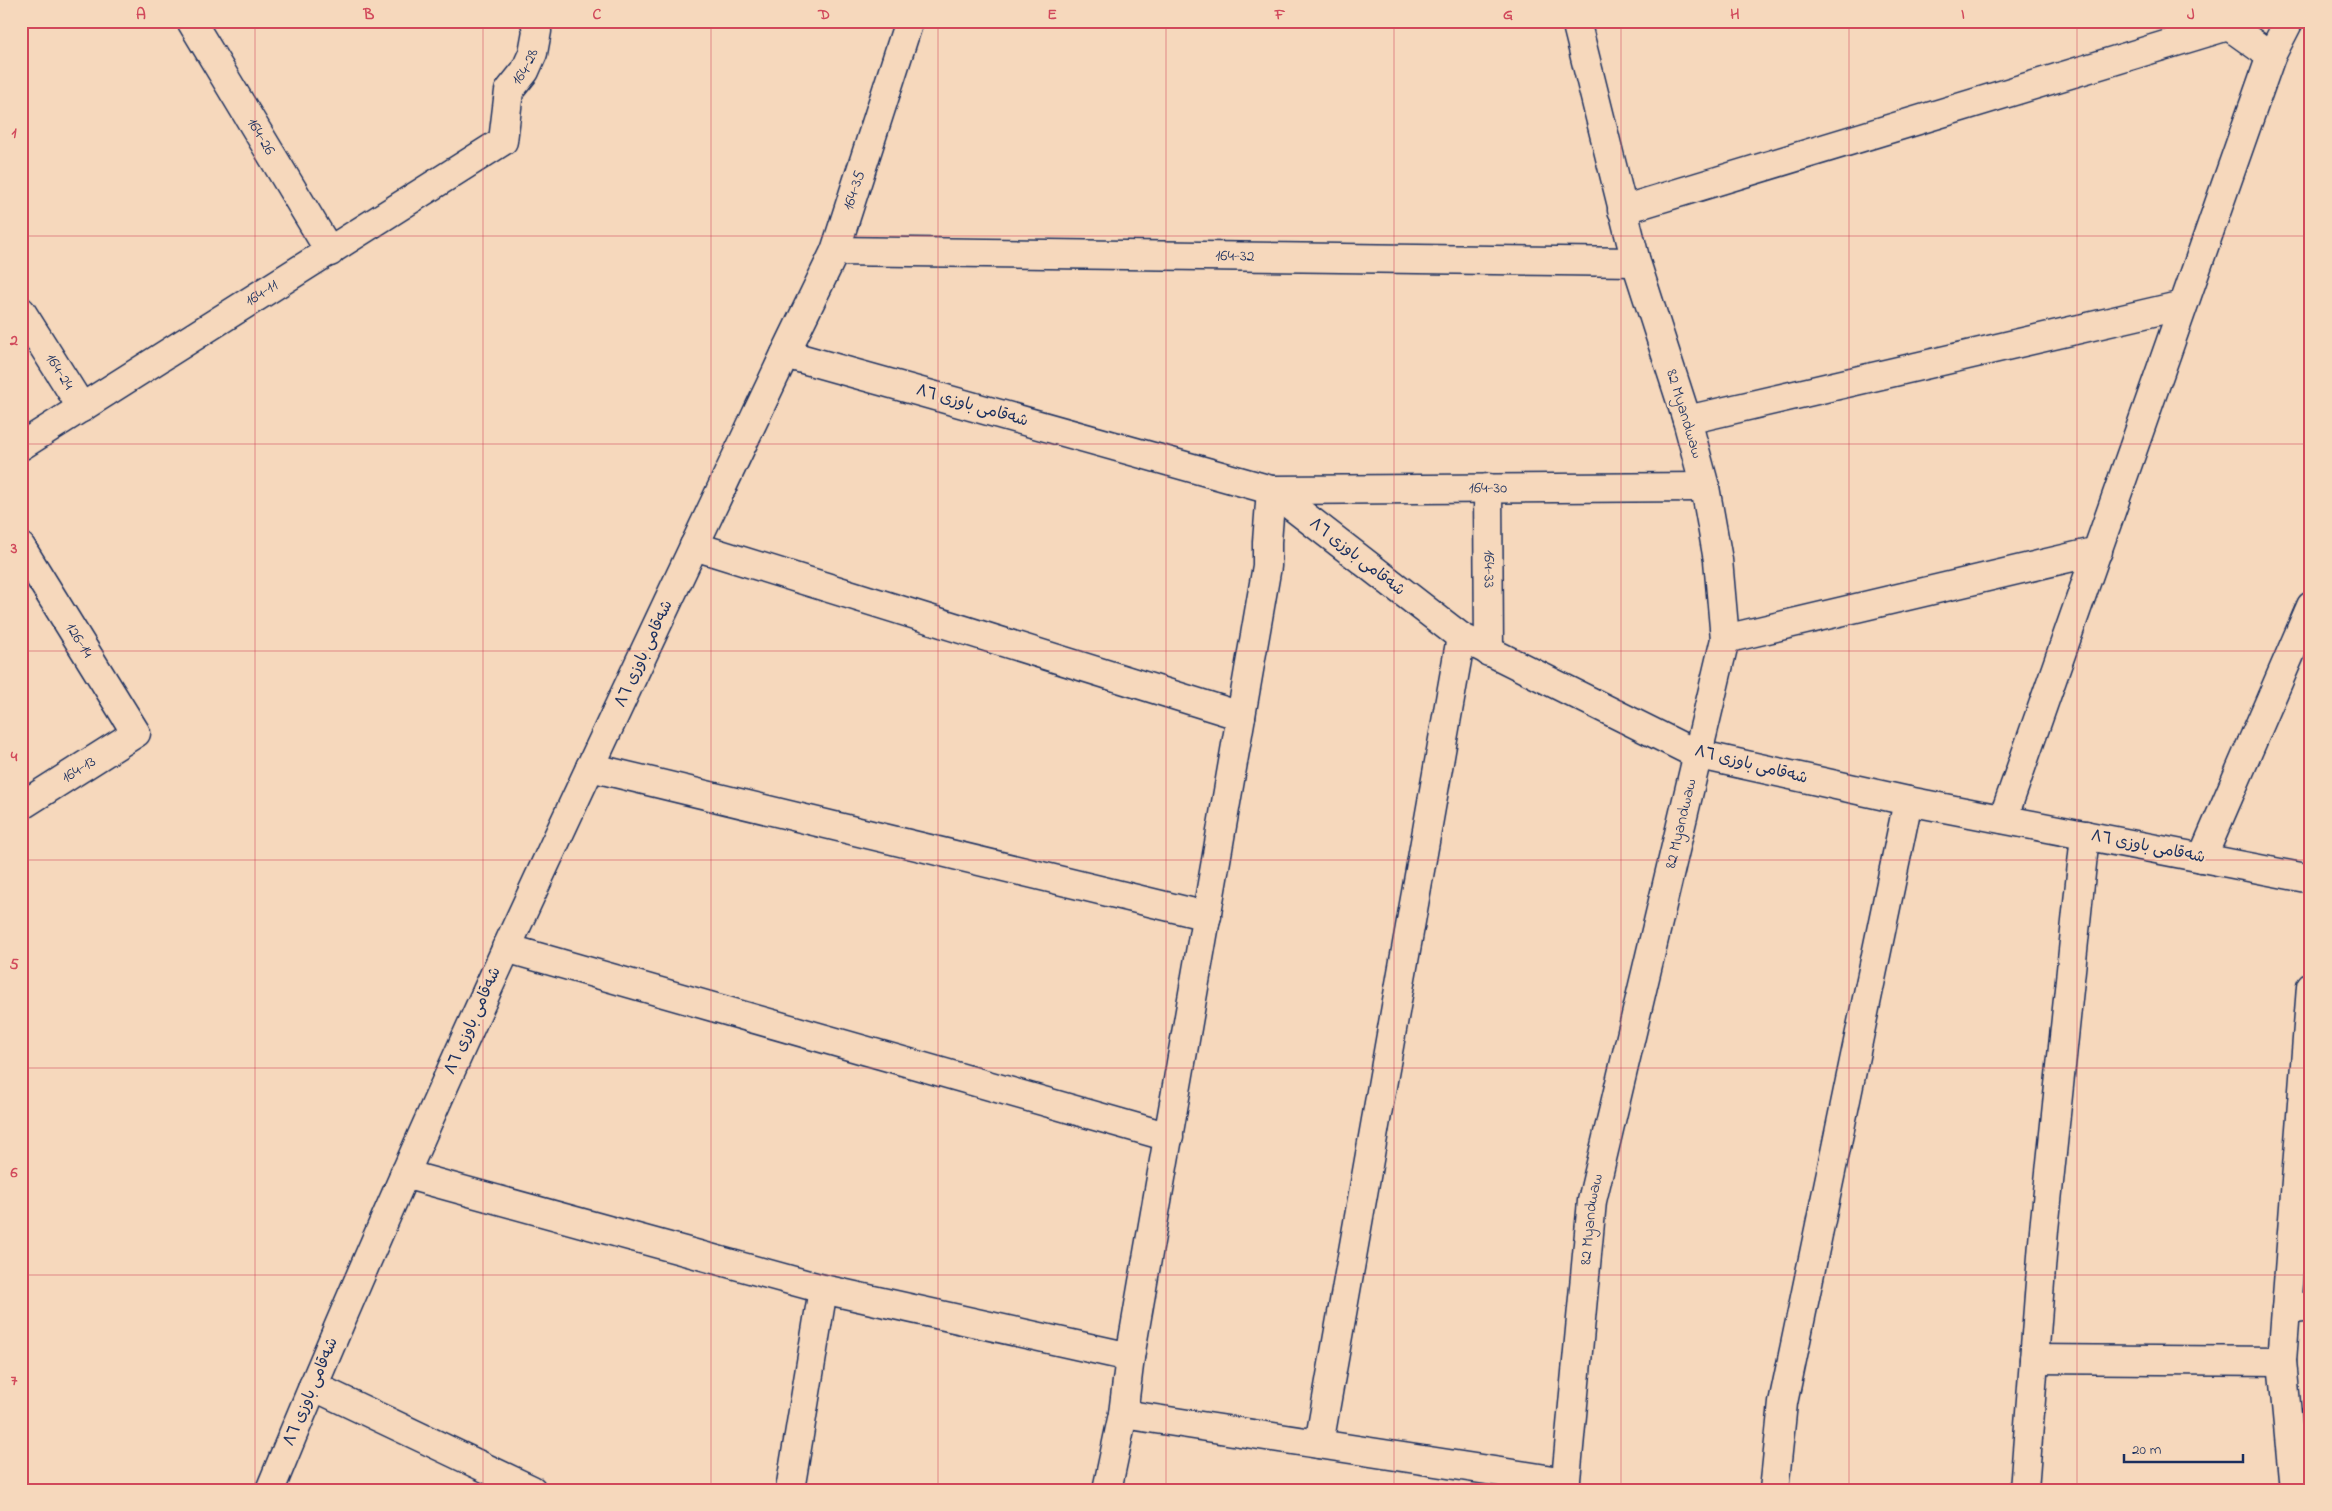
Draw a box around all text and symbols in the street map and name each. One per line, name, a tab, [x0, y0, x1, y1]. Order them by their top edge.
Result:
text: A	[136, 3, 146, 27]
text: B	[363, 3, 375, 27]
text: C	[593, 3, 602, 27]
text: D	[817, 3, 830, 27]
text: E	[1047, 3, 1057, 27]
text: F	[1274, 3, 1286, 27]
text: G	[1503, 3, 1513, 27]
text: H	[1730, 3, 1740, 27]
text: I	[1961, 3, 1965, 27]
text: J	[2187, 3, 2195, 27]
street label: 164-28	[506, 48, 545, 91]
street label: 164-26	[240, 113, 281, 160]
text: 1	[11, 121, 17, 145]
street label: 164-35	[837, 168, 872, 214]
street label: 164-32	[1215, 244, 1255, 269]
street label: 164-11	[241, 274, 283, 313]
text: 2	[9, 329, 18, 353]
street label: 164-24	[39, 349, 80, 395]
street label: 82 Myandwaw	[1659, 367, 1709, 461]
street label: شەقامی باوزی ٨٦	[913, 378, 1031, 434]
street label: 164-30	[1469, 476, 1507, 501]
street label: شەقامی باوزی ٨٦	[1304, 512, 1410, 602]
text: 3	[10, 537, 18, 561]
street label: 164-33	[1476, 550, 1501, 588]
street label: شەقامی باوزی ٨٦	[609, 596, 679, 712]
street label: 126-14	[59, 618, 99, 663]
street label: شەقامی باوزی ٨٦	[1692, 739, 1810, 791]
text: 4	[10, 745, 18, 769]
street label: 164-13	[57, 750, 101, 790]
street label: 82 Myandwaw	[1659, 776, 1704, 871]
street label: شەقامی باوزی ٨٦	[2089, 824, 2207, 870]
text: 5	[9, 953, 19, 977]
street label: شەقامی باوزی ٨٦	[438, 963, 508, 1079]
text: 6	[9, 1161, 18, 1185]
street label: 82 Myandwaw	[1574, 1171, 1610, 1266]
street label: شەقامی باوزی ٨٦	[277, 1334, 345, 1450]
text: 7	[11, 1369, 18, 1393]
scale bar	[2124, 1431, 2243, 1463]
text: 20 m	[2132, 1439, 2162, 1461]

